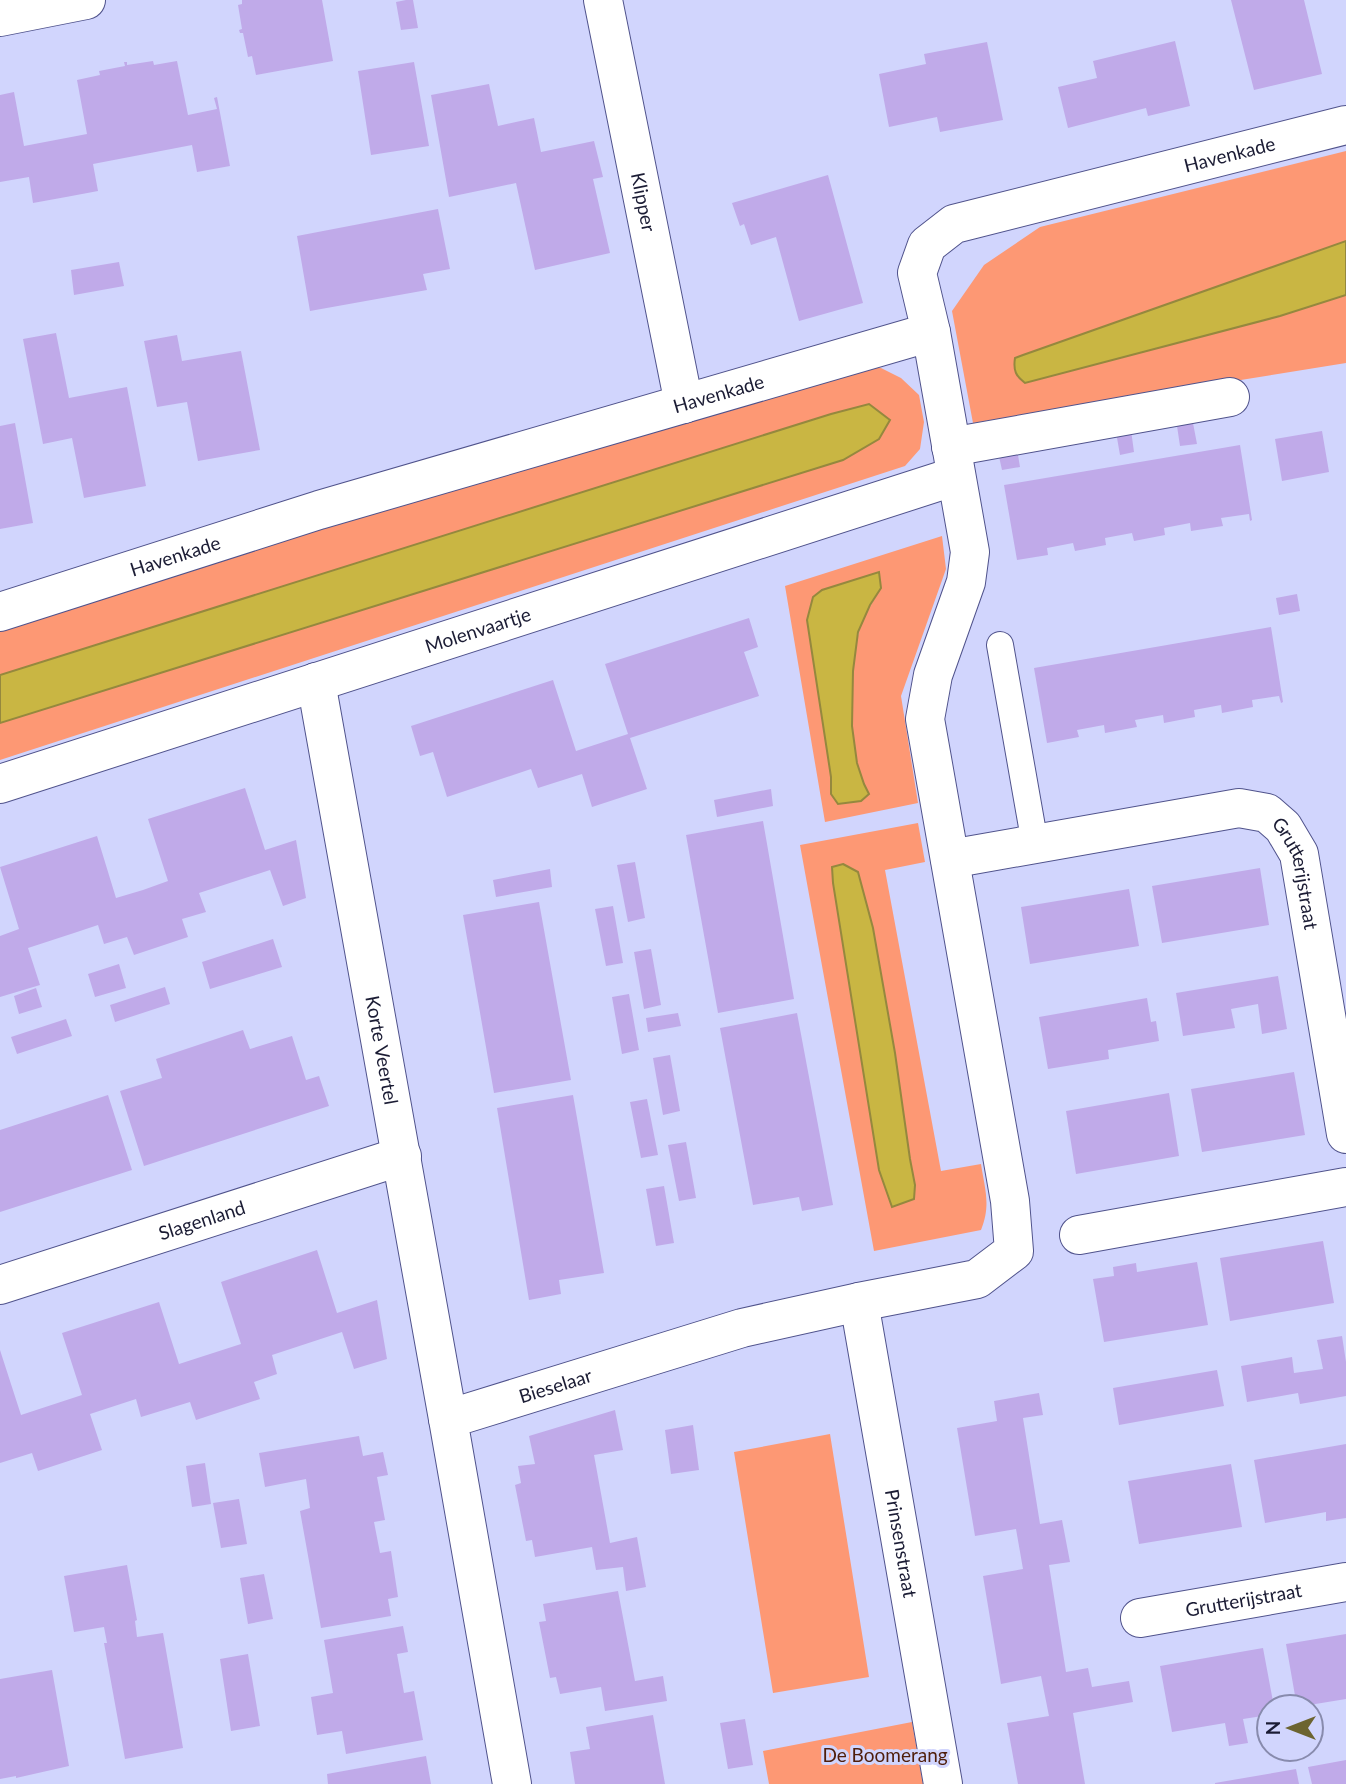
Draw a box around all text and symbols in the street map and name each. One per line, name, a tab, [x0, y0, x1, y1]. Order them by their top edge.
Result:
street label: Havenkade	[1181, 131, 1278, 177]
street label: Klipper	[627, 170, 661, 234]
street label: Havenkade	[670, 369, 766, 417]
street label: Havenkade	[127, 530, 223, 581]
street label: Molenvaartje	[422, 602, 534, 657]
street label: Grutterijstraat	[1268, 811, 1323, 931]
street label: Korte Veertel	[361, 994, 403, 1106]
street label: Slagenland	[156, 1195, 248, 1244]
street label: Bieselaar	[516, 1363, 595, 1407]
street label: Prinsenstraat	[881, 1487, 922, 1599]
street label: Grutterijstraat	[1183, 1578, 1303, 1621]
north arrow	[1255, 1693, 1325, 1763]
text: N	[1261, 1721, 1284, 1735]
park label: De Boomerang	[822, 1743, 948, 1766]

